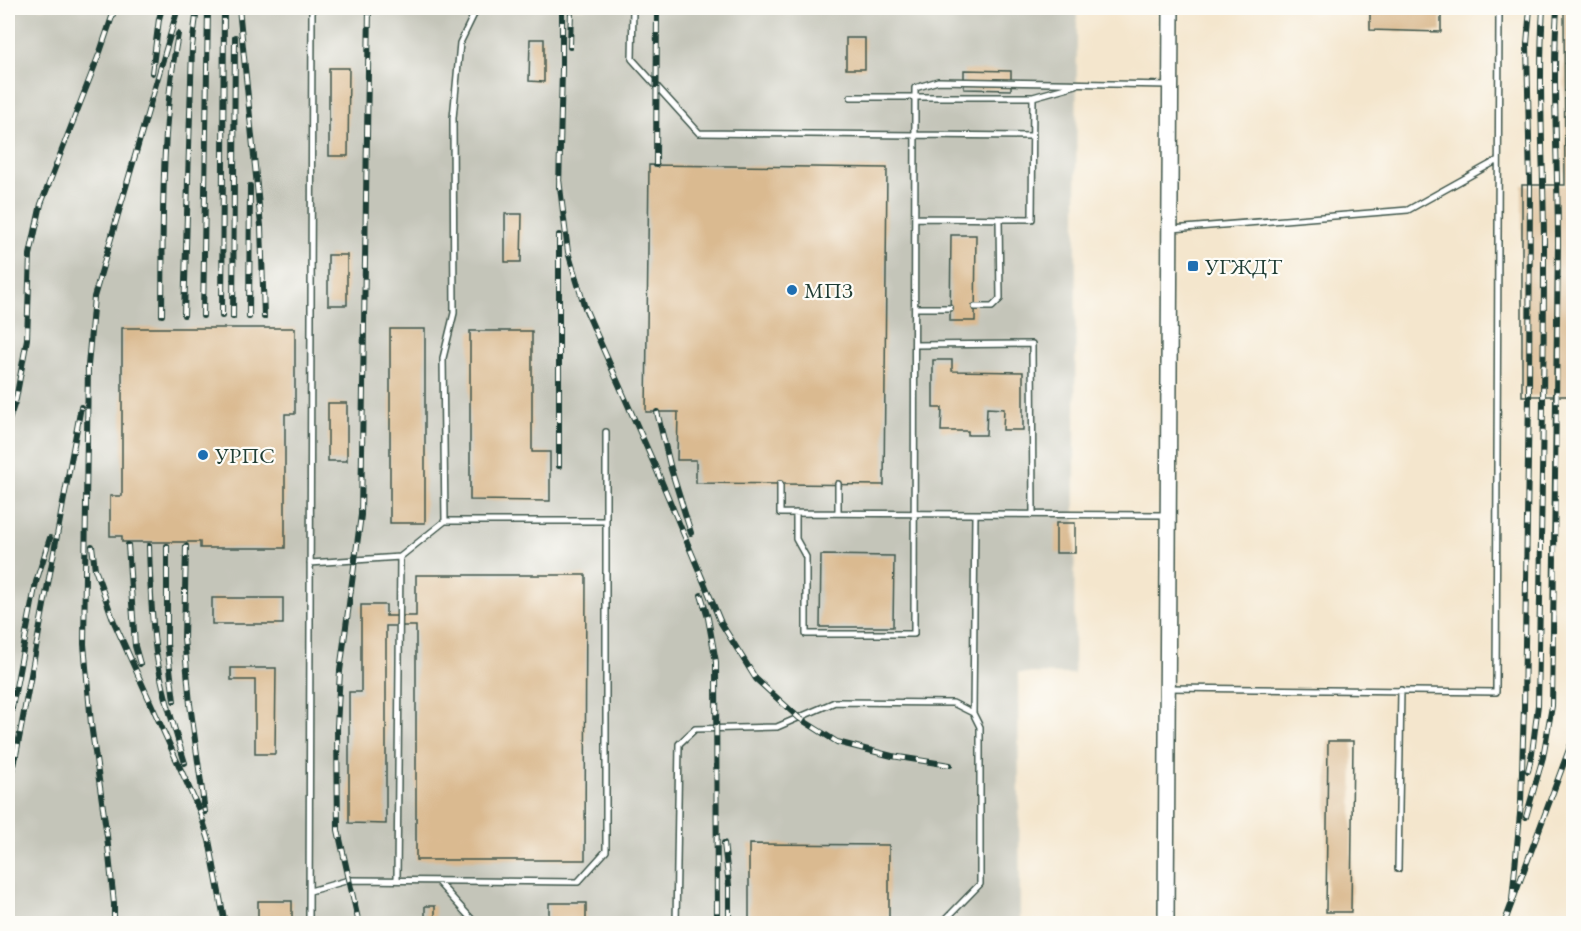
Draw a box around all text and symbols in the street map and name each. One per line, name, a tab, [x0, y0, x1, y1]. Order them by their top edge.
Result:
place label: УГЖДТ	[1204, 252, 1283, 281]
marker: УГЖДТ	[1186, 259, 1200, 273]
place label: МПЗ	[804, 276, 853, 305]
marker: МПЗ	[785, 283, 799, 297]
place label: УРПС	[214, 441, 275, 470]
marker: УРПС	[196, 448, 210, 462]

